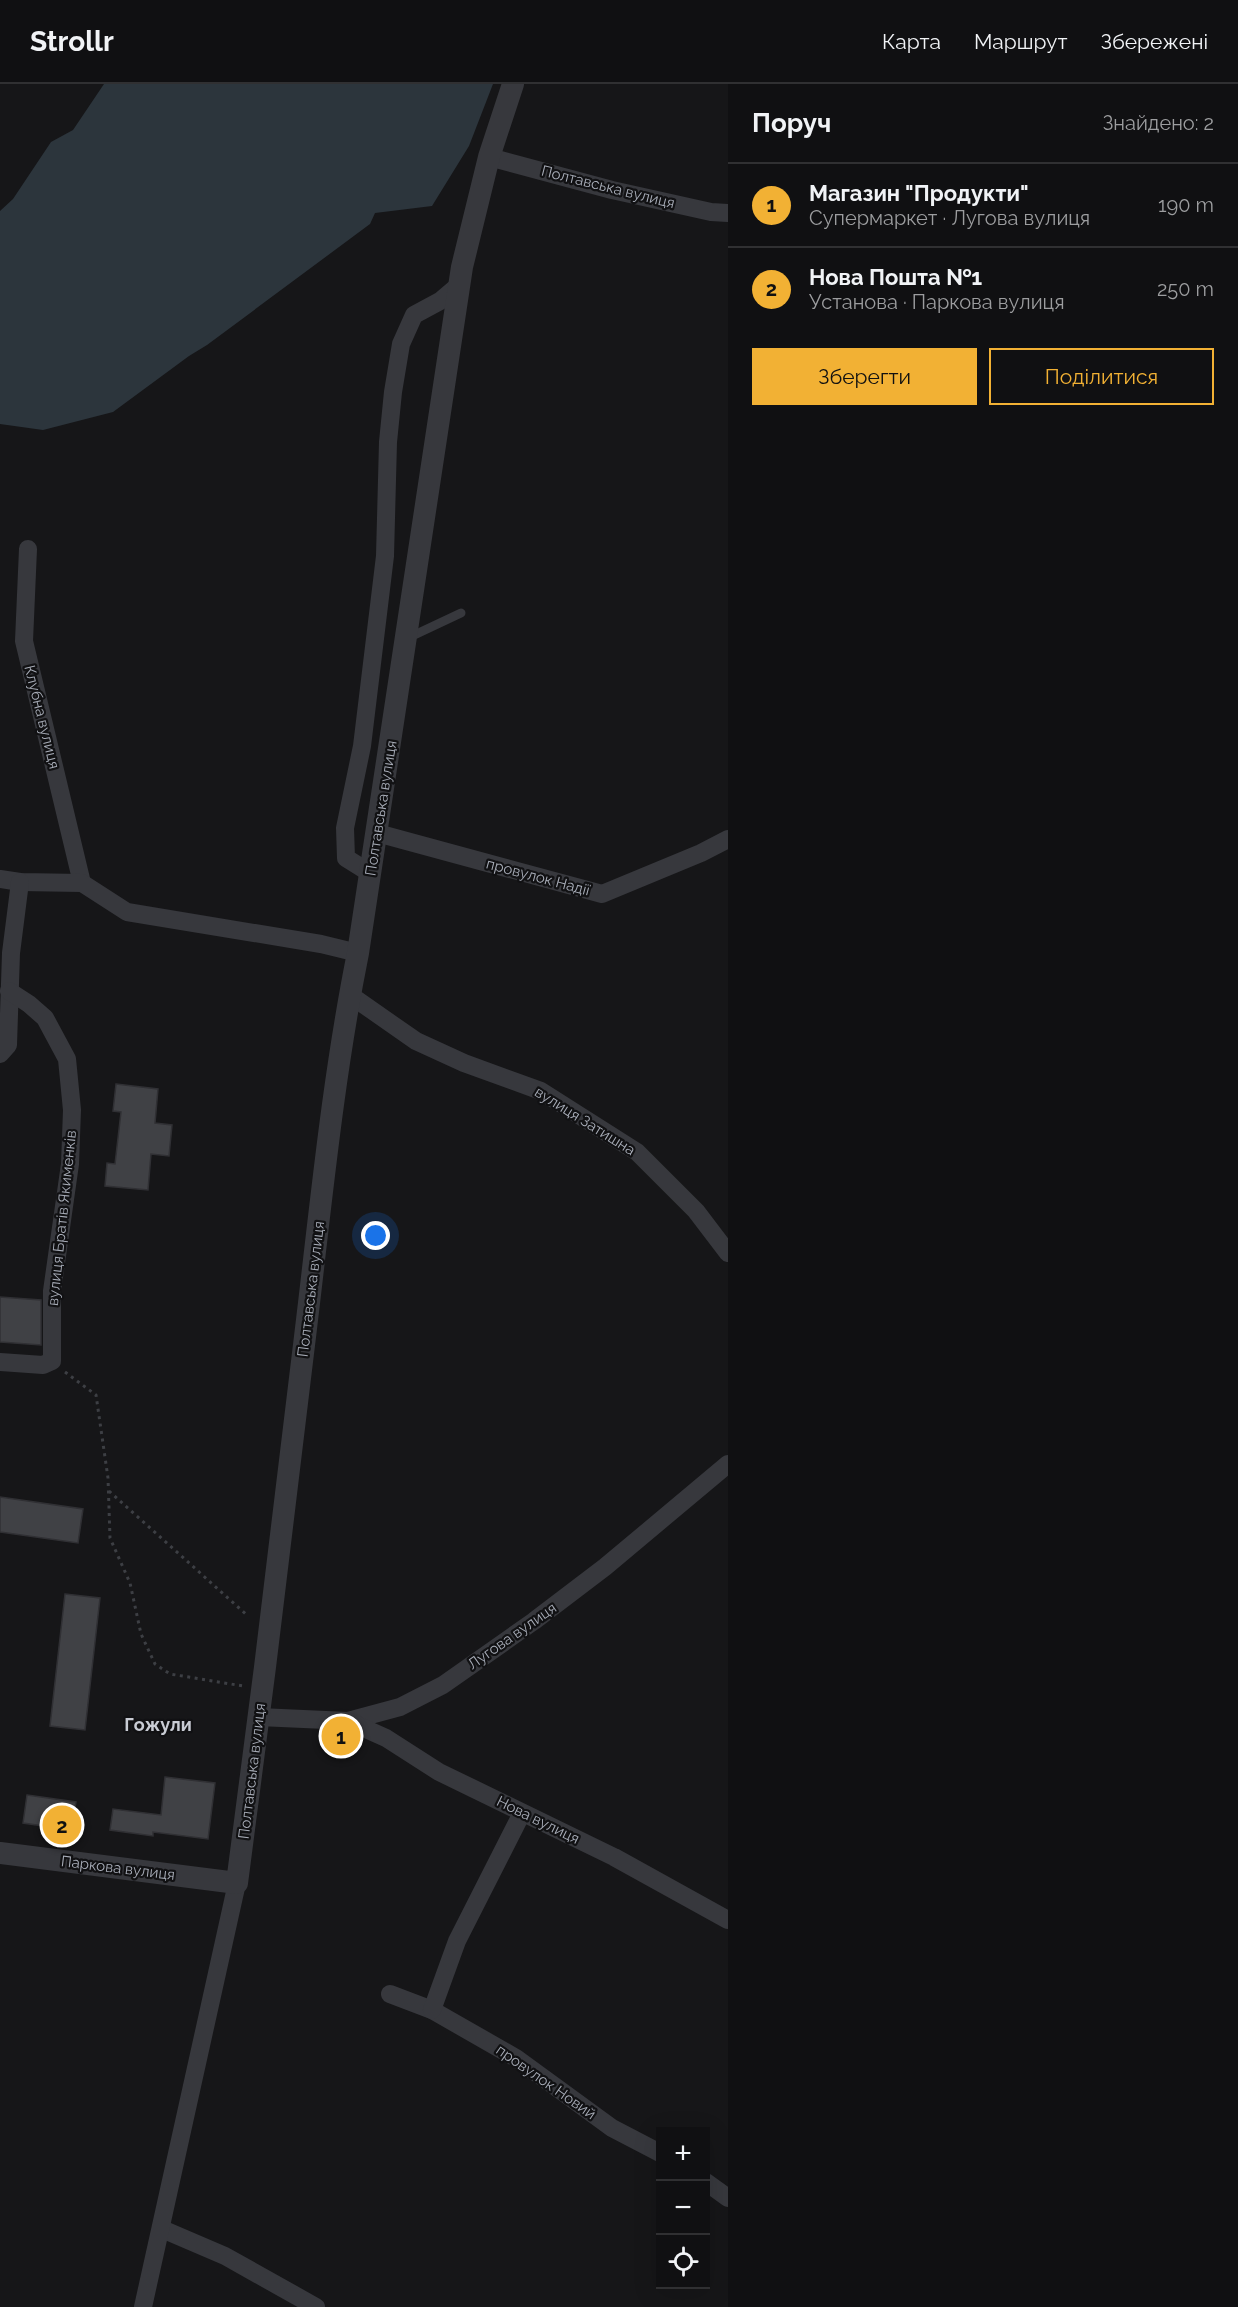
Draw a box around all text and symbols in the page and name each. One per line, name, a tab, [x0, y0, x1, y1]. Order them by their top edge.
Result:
text: Strollr	[30, 25, 114, 58]
text: Карта	[882, 29, 941, 54]
text: Маршрут	[974, 29, 1067, 54]
text: Збережені	[1100, 29, 1208, 54]
text: Поруч	[752, 108, 831, 138]
text: Знайдено: 2	[1102, 111, 1214, 135]
street label: Полтавська вулиця	[539, 162, 677, 212]
text: Магазин "Продукти"	[809, 180, 1029, 206]
text: 1	[767, 193, 776, 217]
text: 190 m	[1158, 193, 1214, 217]
text: Супермаркет · Лугова вулиця	[809, 206, 1090, 230]
text: Нова Пошта №1	[809, 264, 982, 290]
text: 2	[766, 277, 777, 301]
text: 250 m	[1157, 277, 1214, 301]
text: Установа · Паркова вулиця	[809, 290, 1065, 314]
button: Зберегти	[752, 348, 977, 405]
button: Поділитися	[989, 348, 1214, 405]
street label: Клубна вулиця	[20, 663, 64, 771]
street label: Полтавська вулиця	[361, 739, 401, 877]
street label: провулок Надії	[484, 855, 592, 900]
street label: вулиця Затишна	[531, 1083, 639, 1159]
street label: вулиця Братів Якименків	[44, 1129, 80, 1307]
street label: Полтавська вулиця	[294, 1220, 328, 1358]
your location	[361, 1221, 390, 1250]
street label: Лугова вулиця	[464, 1599, 560, 1673]
street label: Полтавська вулиця	[235, 1702, 269, 1840]
district label: Гожули	[124, 1714, 192, 1735]
pin: 1	[322, 1714, 360, 1758]
street label: Нова вулиця	[494, 1792, 582, 1848]
pin: 2	[42, 1802, 82, 1848]
street label: Паркова вулиця	[60, 1852, 176, 1884]
street label: провулок Новий	[493, 2041, 599, 2123]
map controls	[656, 2127, 710, 2289]
button: +	[656, 2127, 710, 2181]
button: −	[656, 2181, 710, 2235]
button: locate	[656, 2235, 710, 2289]

